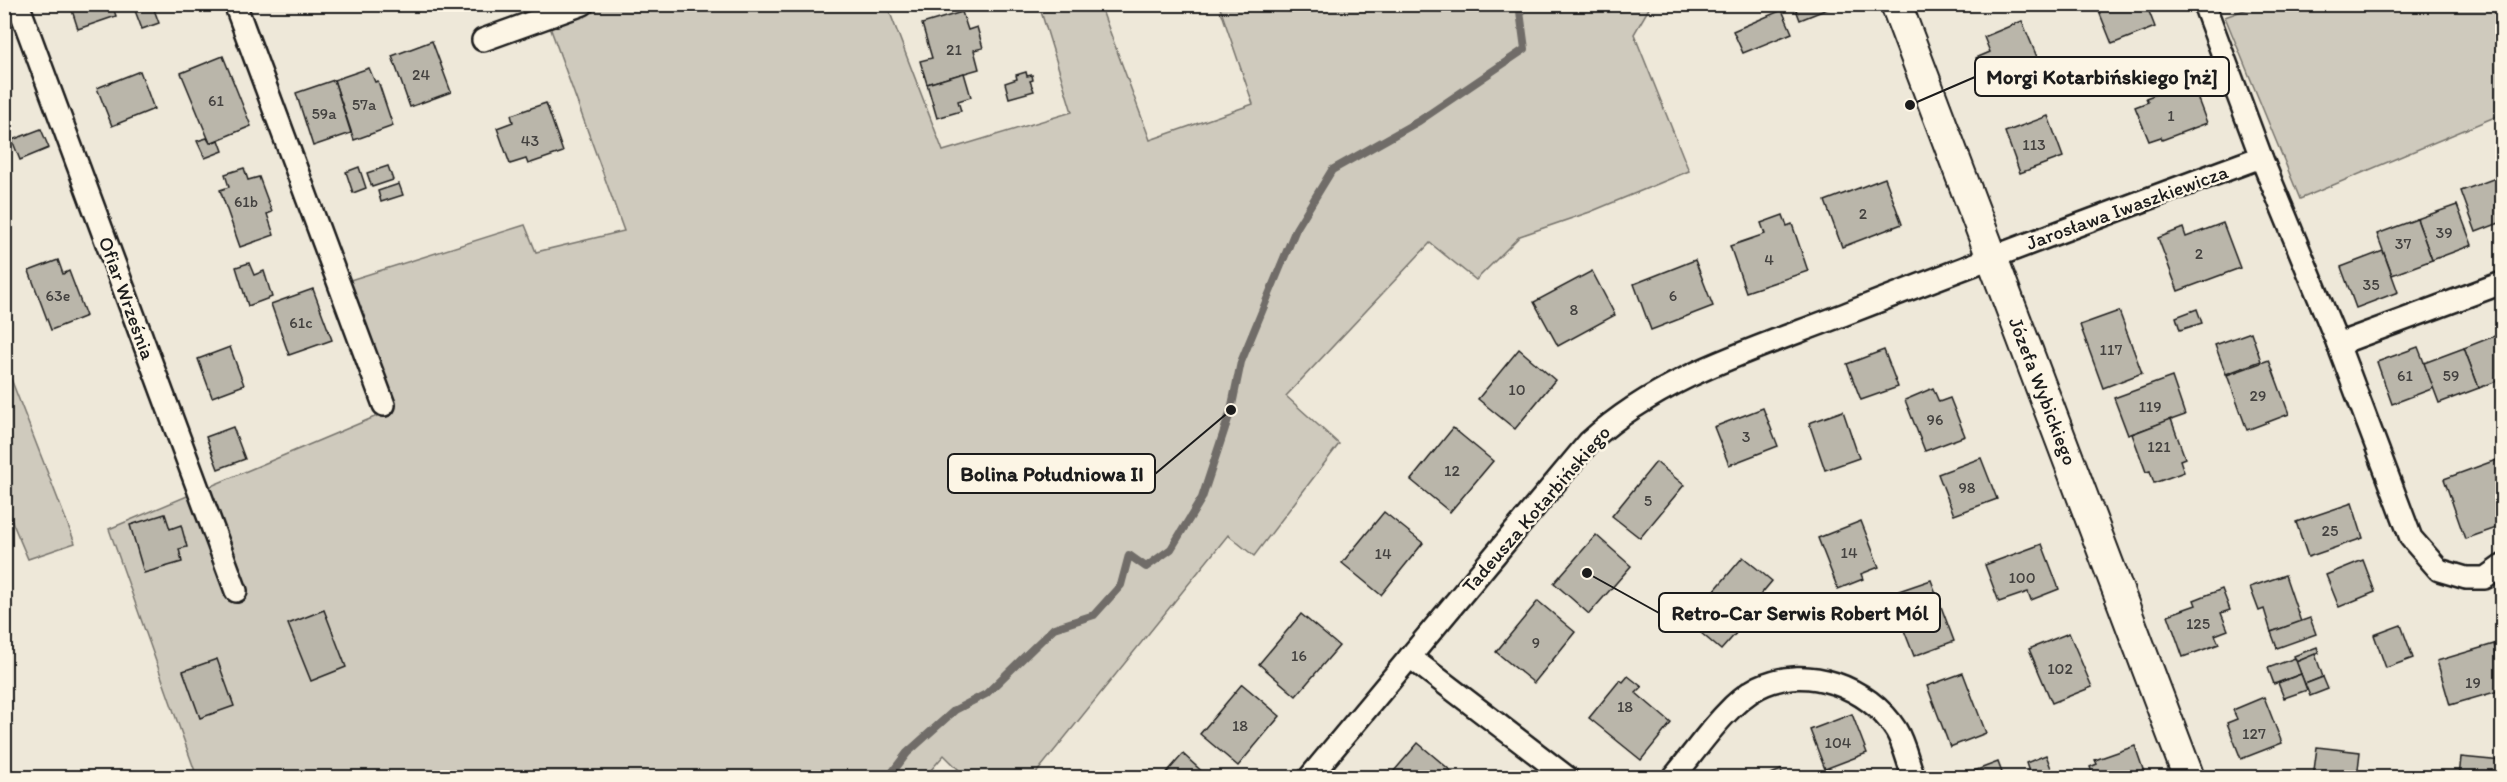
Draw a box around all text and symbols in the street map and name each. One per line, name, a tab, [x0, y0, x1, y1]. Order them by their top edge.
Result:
house number: 21	[946, 40, 962, 59]
callout: Morgi Kotarbińskiego [nż]	[1975, 57, 2229, 96]
text: Morgi Kotarbińskiego [nż]	[1986, 64, 2218, 90]
house number: 24	[412, 65, 430, 84]
house number: 61	[208, 91, 225, 110]
house number: 57a	[352, 95, 377, 114]
house number: 59a	[311, 104, 337, 123]
house number: 1	[2167, 106, 2175, 125]
house number: 43	[521, 131, 539, 150]
house number: 113	[2022, 135, 2046, 154]
street label: Jarosława Iwaszkiewicza	[2023, 159, 2232, 255]
house number: 61b	[234, 192, 258, 211]
house number: 2	[1859, 204, 1868, 223]
house number: 39	[2435, 223, 2453, 242]
street label: Ofiar Września	[94, 233, 161, 363]
house number: 37	[2395, 234, 2411, 253]
house number: 2	[2195, 244, 2204, 263]
house number: 4	[1764, 250, 1774, 269]
house number: 35	[2362, 275, 2380, 294]
house number: 63e	[46, 286, 70, 305]
house number: 6	[1669, 286, 1677, 305]
house number: 8	[1570, 300, 1579, 319]
house number: 61c	[289, 313, 313, 332]
street label: Józefa Wybickiego	[2004, 314, 2082, 468]
house number: 117	[2100, 340, 2122, 359]
house number: 61	[2397, 366, 2414, 385]
house number: 59	[2443, 366, 2459, 385]
house number: 10	[1508, 380, 1526, 399]
house number: 29	[2250, 386, 2266, 405]
house number: 119	[2138, 397, 2162, 416]
house number: 96	[1927, 410, 1943, 429]
street label: Tadeusza Kotarbińskiego	[1457, 420, 1615, 598]
house number: 3	[1742, 427, 1751, 446]
house number: 121	[2147, 437, 2171, 456]
callout: Bolina Południowa II	[948, 454, 1155, 493]
text: Bolina Południowa II	[960, 461, 1144, 486]
house number: 12	[1444, 461, 1461, 480]
house number: 98	[1958, 478, 1976, 497]
house number: 5	[1644, 491, 1652, 510]
house number: 25	[2322, 521, 2338, 540]
house number: 14	[1840, 543, 1858, 562]
house number: 14	[1374, 544, 1392, 563]
house number: 100	[2008, 568, 2036, 587]
callout: Retro-Car Serwis Robert Mól	[1659, 593, 1940, 632]
text: Retro-Car Serwis Robert Mól	[1672, 600, 1930, 625]
house number: 125	[2186, 614, 2210, 633]
house number: 9	[1532, 633, 1540, 652]
house number: 16	[1291, 646, 1307, 665]
house number: 102	[2047, 659, 2073, 678]
house number: 19	[2465, 673, 2481, 692]
house number: 18	[1617, 697, 1633, 716]
house number: 18	[1232, 716, 1248, 735]
house number: 127	[2242, 724, 2266, 743]
house number: 104	[1825, 733, 1852, 752]

